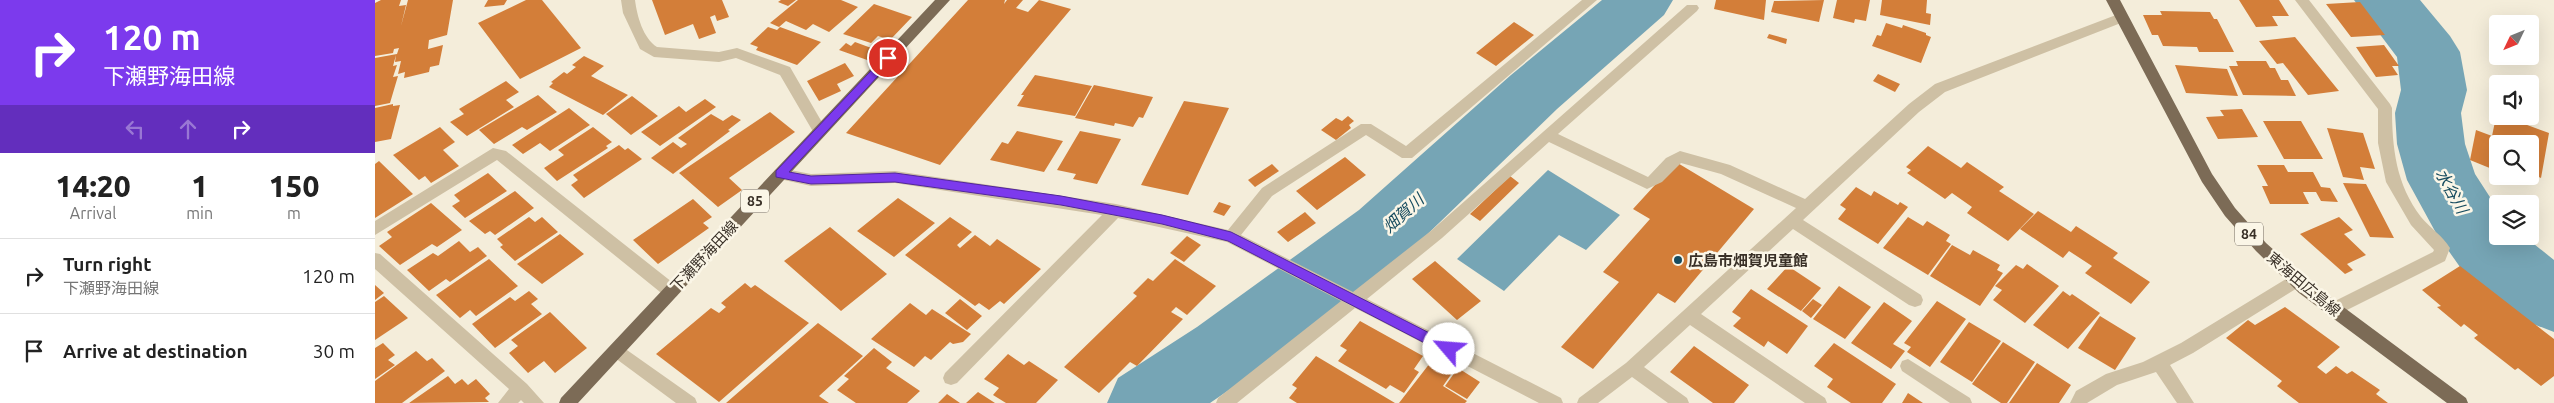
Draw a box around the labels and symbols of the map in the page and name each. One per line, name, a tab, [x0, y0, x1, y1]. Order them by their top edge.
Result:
north arrow	[2489, 15, 2539, 65]
pin	[867, 37, 909, 79]
water label: 水谷川	[2432, 166, 2472, 218]
water label: 畑賀川	[1379, 189, 1428, 236]
road number: 85	[741, 190, 769, 212]
street label: 下瀬野海田線	[667, 217, 741, 295]
road number: 84	[2235, 222, 2263, 245]
street label: 東海田広島線	[2264, 249, 2344, 319]
place label: 広島市畑賀児童館	[1688, 252, 1808, 269]
marker: 広島市畑賀児童館	[1672, 254, 1684, 266]
position arrow	[1422, 322, 1474, 374]

